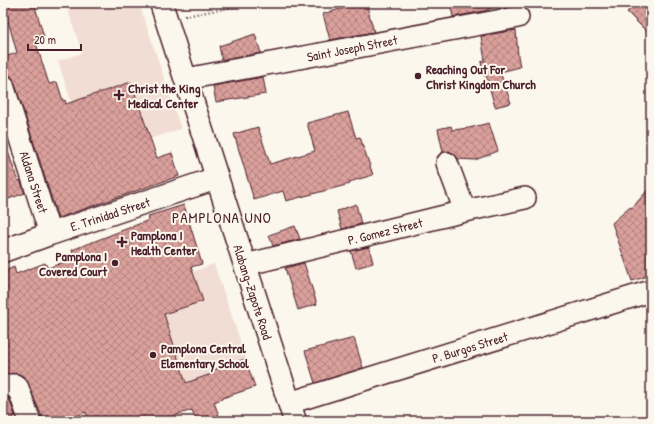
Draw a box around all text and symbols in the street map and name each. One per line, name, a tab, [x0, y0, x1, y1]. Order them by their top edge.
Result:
scale bar	[28, 26, 81, 52]
street label: Saint Joseph Street	[305, 30, 399, 66]
text: 20 m	[34, 31, 56, 48]
place label: Reaching Out For Christ Kingdom Church	[426, 60, 536, 94]
marker: Reaching Out For Christ Kingdom Church	[413, 71, 423, 81]
place label: Christ the King Medical Center	[128, 79, 201, 112]
marker: Christ the King Medical Center	[113, 89, 125, 101]
street label: Aldana Street	[16, 149, 53, 216]
street label: E. Trinidad Street	[68, 192, 153, 235]
district label: PAMPLONA UNO	[172, 207, 272, 228]
street label: P. Gomez Street	[346, 213, 425, 249]
place label: Pamplona I Health Center	[131, 226, 198, 259]
marker: Pamplona I Health Center	[116, 236, 128, 248]
street label: Alabang-Zapote Road	[229, 242, 277, 342]
place label: Pamplona I Covered Court	[39, 247, 108, 280]
marker: Pamplona I Covered Court	[110, 258, 120, 268]
street label: P. Burgos Street	[430, 327, 510, 367]
place label: Pamplona Central Elementary School	[161, 339, 249, 373]
marker: Pamplona Central Elementary School	[148, 350, 158, 360]

